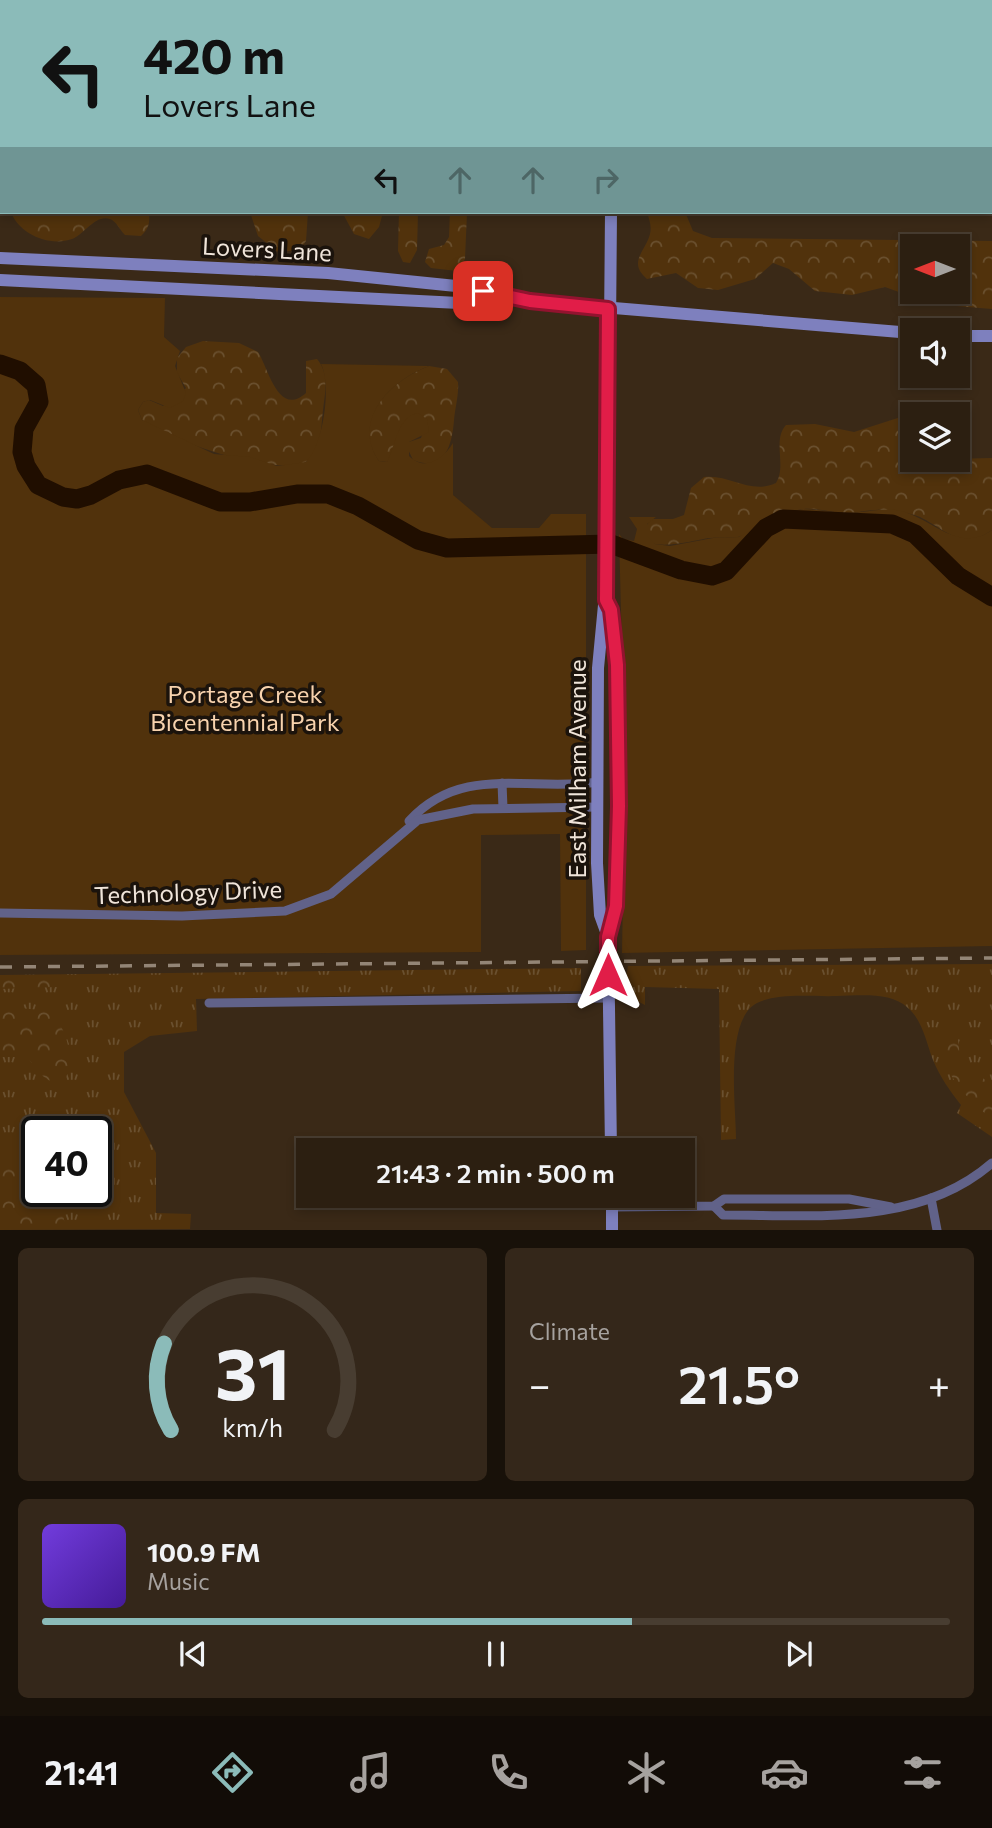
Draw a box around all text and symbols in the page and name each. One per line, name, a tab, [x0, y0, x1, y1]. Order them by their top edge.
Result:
text: 420 m	[143, 24, 285, 84]
icon: left	[28, 28, 119, 119]
text: Lovers Lane	[143, 84, 316, 124]
icon: left	[368, 161, 406, 199]
icon: ahead	[441, 161, 479, 199]
icon: ahead	[514, 161, 552, 199]
icon: right	[587, 161, 625, 199]
street label: Lovers Lane	[202, 231, 333, 266]
north arrow	[900, 234, 970, 304]
map controls	[900, 234, 970, 472]
pin	[453, 261, 513, 321]
icon: arrive	[464, 272, 502, 310]
button: sound	[900, 318, 970, 388]
button: layers	[900, 402, 970, 472]
street label: East Milham Avenue	[562, 659, 591, 879]
park label: Portage Creek Bicentennial Park	[150, 679, 340, 736]
street label: Technology Drive	[93, 874, 283, 909]
position arrow	[571, 938, 645, 1012]
speed limit sign: 40	[21, 1116, 112, 1207]
text: 21:43 · 2 min · 500 m	[376, 1157, 615, 1188]
text: Climate	[529, 1317, 610, 1345]
text: 31	[215, 1327, 290, 1416]
text: 21.5°	[678, 1351, 800, 1415]
text: −	[529, 1360, 551, 1407]
text: +	[928, 1360, 950, 1407]
text: km/h	[222, 1412, 283, 1442]
text: 100.9 FM	[147, 1536, 261, 1567]
text: Music	[147, 1567, 210, 1595]
icon: previous	[174, 1635, 212, 1673]
icon: pause	[477, 1635, 515, 1673]
icon: next	[780, 1635, 818, 1673]
icon: directions	[208, 1748, 257, 1797]
icon: music	[346, 1748, 395, 1797]
icon: phone	[484, 1748, 533, 1797]
icon: climate	[622, 1748, 671, 1797]
icon: car	[760, 1748, 809, 1797]
icon: filters	[898, 1748, 947, 1797]
text: 21:41	[45, 1752, 119, 1792]

